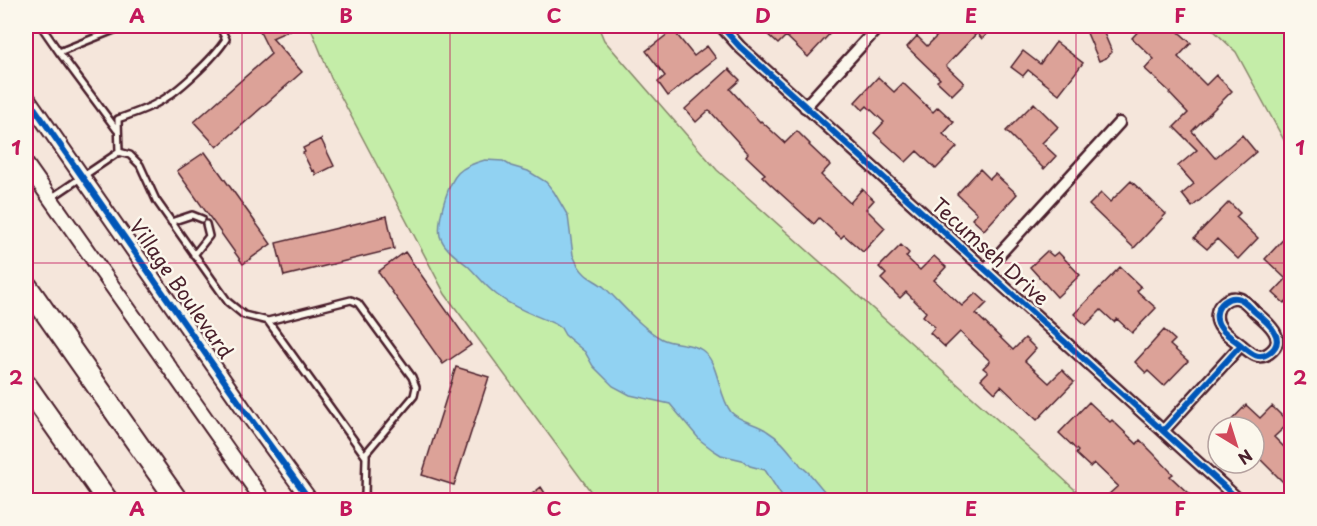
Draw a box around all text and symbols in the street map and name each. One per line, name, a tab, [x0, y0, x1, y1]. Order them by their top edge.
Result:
text: A	[129, 0, 145, 30]
text: B	[339, 0, 353, 30]
text: C	[546, 0, 562, 30]
text: D	[755, 0, 771, 30]
text: E	[965, 0, 977, 30]
text: F	[1174, 0, 1186, 30]
text: 1	[11, 132, 21, 162]
text: 1	[1295, 132, 1305, 162]
street label: Tecumseh Drive	[925, 190, 1056, 312]
street label: Village Boulevard	[122, 213, 241, 364]
text: 2	[9, 362, 23, 392]
text: 2	[1293, 362, 1307, 392]
north arrow	[1206, 415, 1266, 475]
text: N	[1233, 444, 1258, 471]
text: A	[129, 493, 145, 523]
text: B	[339, 493, 353, 523]
text: C	[546, 493, 562, 523]
text: D	[755, 493, 771, 523]
text: E	[965, 493, 977, 523]
text: F	[1174, 493, 1186, 523]

